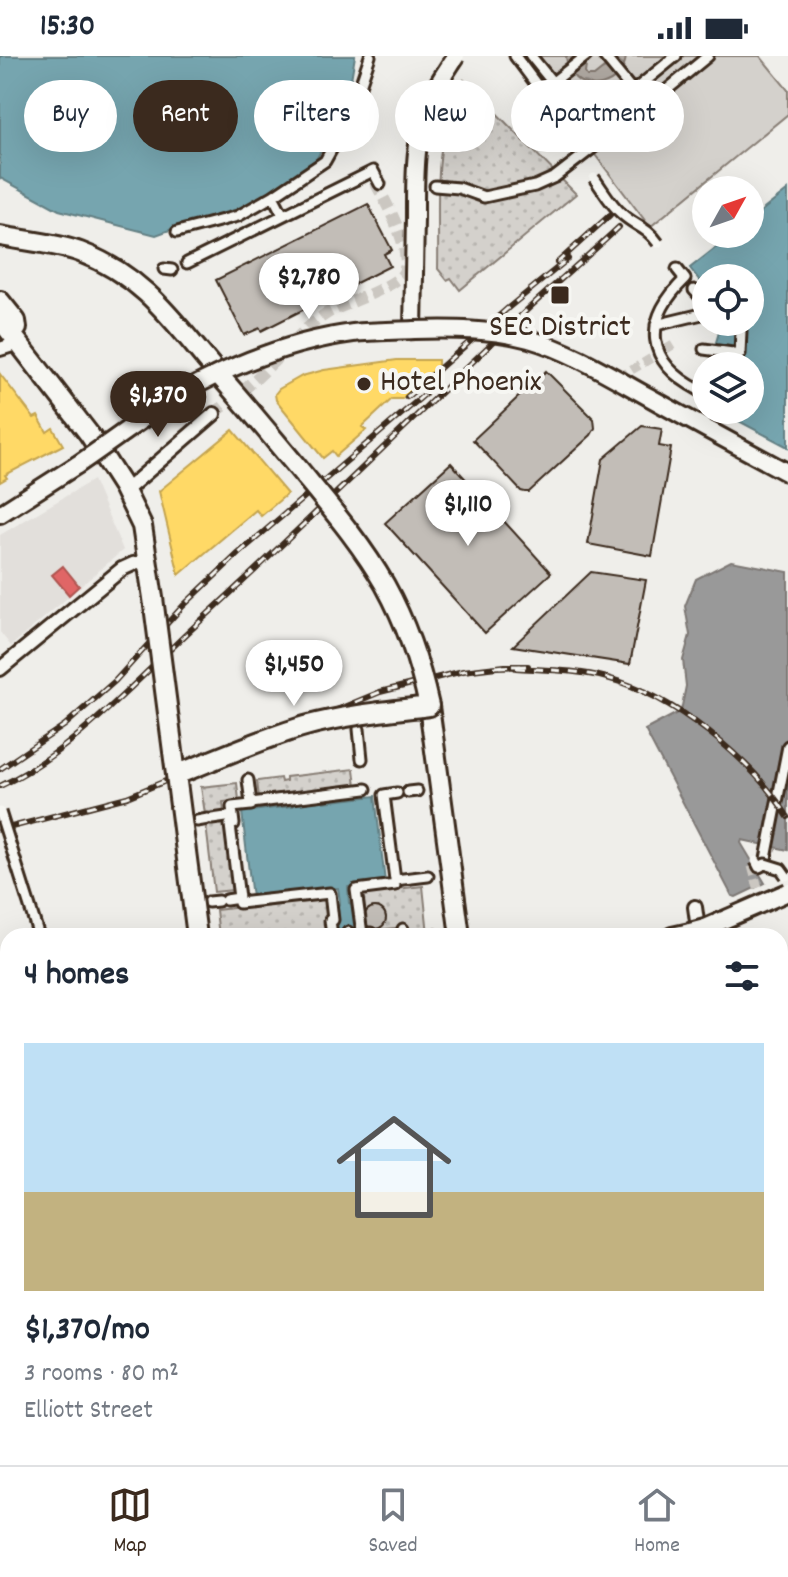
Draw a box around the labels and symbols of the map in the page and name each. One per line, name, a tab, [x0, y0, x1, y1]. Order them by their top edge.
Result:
north arrow	[692, 176, 764, 248]
pin: $2,780	[244, 253, 374, 321]
marker: SEC District	[549, 284, 571, 306]
place label: SEC District	[489, 306, 631, 352]
place label: Hotel Phoenix	[380, 361, 542, 407]
pin: $1,370	[93, 371, 223, 439]
marker: Hotel Phoenix	[355, 375, 373, 393]
pin: $1,110	[403, 480, 533, 548]
pin: $1,450	[229, 640, 359, 708]

